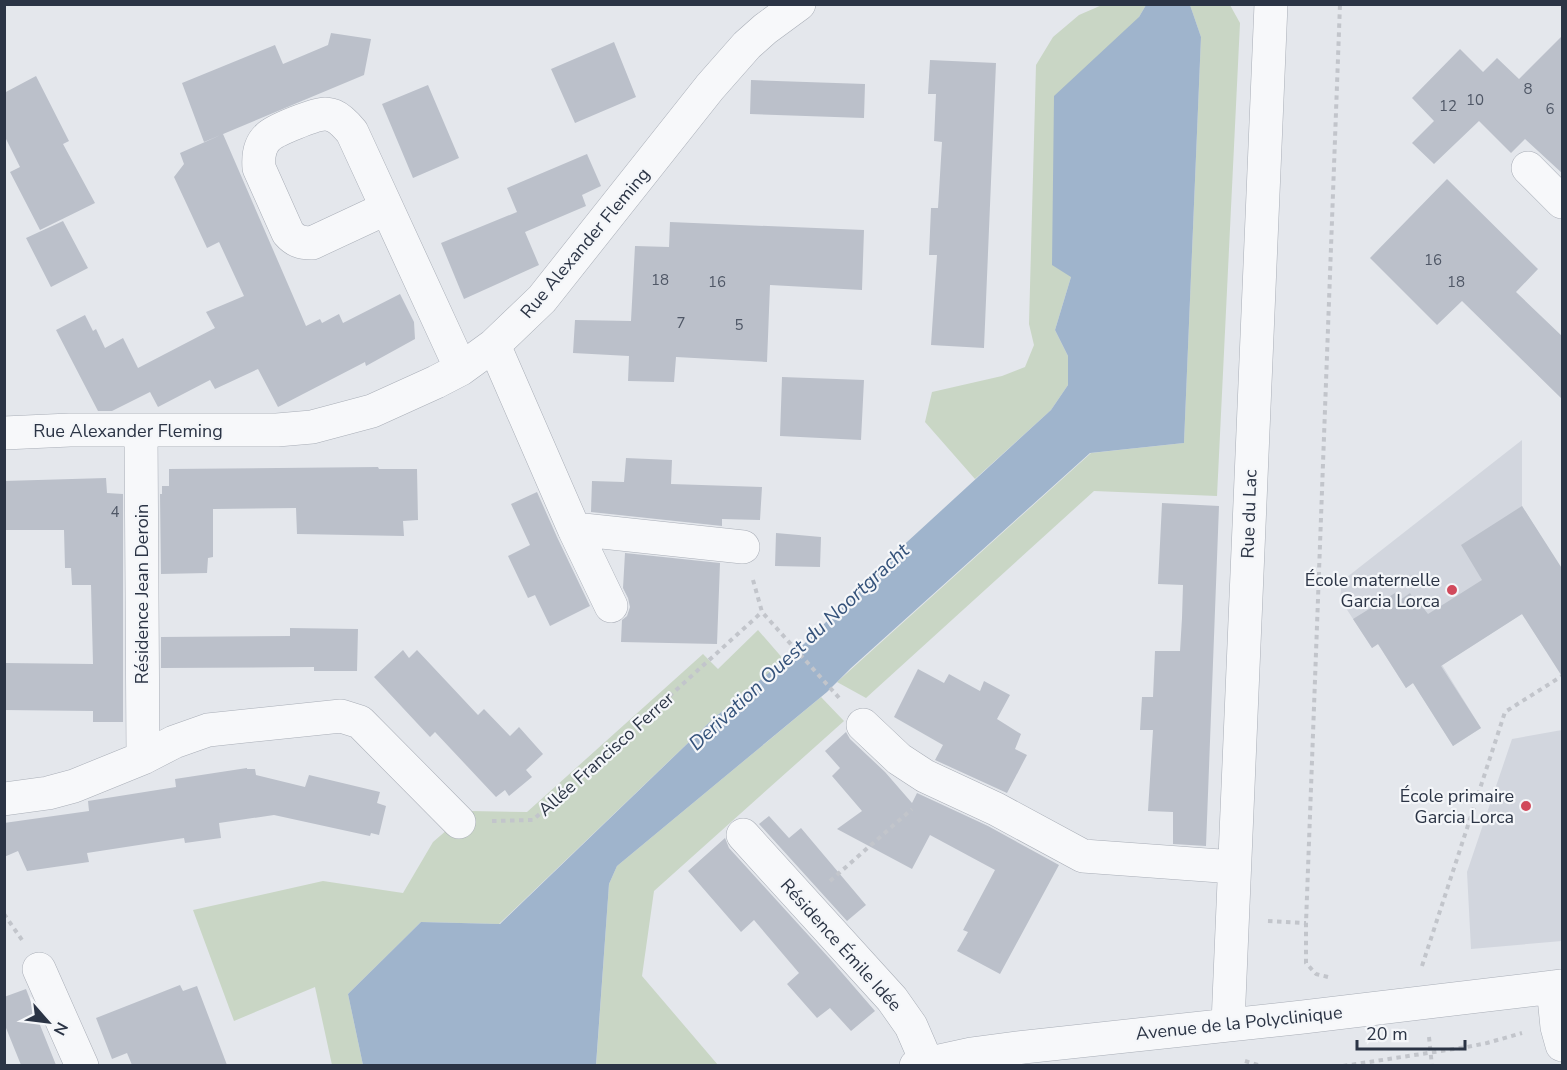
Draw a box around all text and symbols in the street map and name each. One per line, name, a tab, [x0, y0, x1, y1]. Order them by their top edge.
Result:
house number: 8	[1523, 79, 1533, 99]
house number: 10	[1466, 90, 1484, 110]
house number: 12	[1439, 96, 1457, 116]
house number: 6	[1545, 99, 1555, 119]
street label: Rue Alexander Fleming	[515, 163, 655, 323]
house number: 16	[1424, 250, 1442, 270]
house number: 18	[651, 270, 669, 290]
house number: 16	[708, 272, 726, 292]
house number: 18	[1447, 272, 1465, 292]
house number: 7	[676, 313, 686, 333]
house number: 5	[734, 315, 744, 335]
street label: Rue Alexander Fleming	[33, 419, 223, 443]
street label: Rue du Lac	[1235, 469, 1263, 559]
house number: 4	[110, 502, 120, 522]
street label: Résidence Jean Deroin	[130, 504, 154, 684]
water label: Derivation Ouest du Noortgracht	[683, 537, 916, 757]
place label: École maternelle Garcia Lorca	[1305, 568, 1440, 613]
marker: École maternelle Garcia Lorca	[1445, 583, 1459, 597]
street label: Allée Francisco Ferrer	[533, 686, 680, 822]
place label: École primaire Garcia Lorca	[1400, 784, 1514, 829]
marker: École primaire Garcia Lorca	[1519, 799, 1533, 813]
street label: Résidence Émile Idée	[775, 874, 907, 1016]
north arrow	[18, 992, 78, 1052]
street label: Avenue de la Polyclinique	[1134, 1000, 1344, 1046]
scale bar	[1357, 1013, 1465, 1051]
text: N	[48, 1018, 73, 1039]
text: 20 m	[1366, 1022, 1408, 1046]

